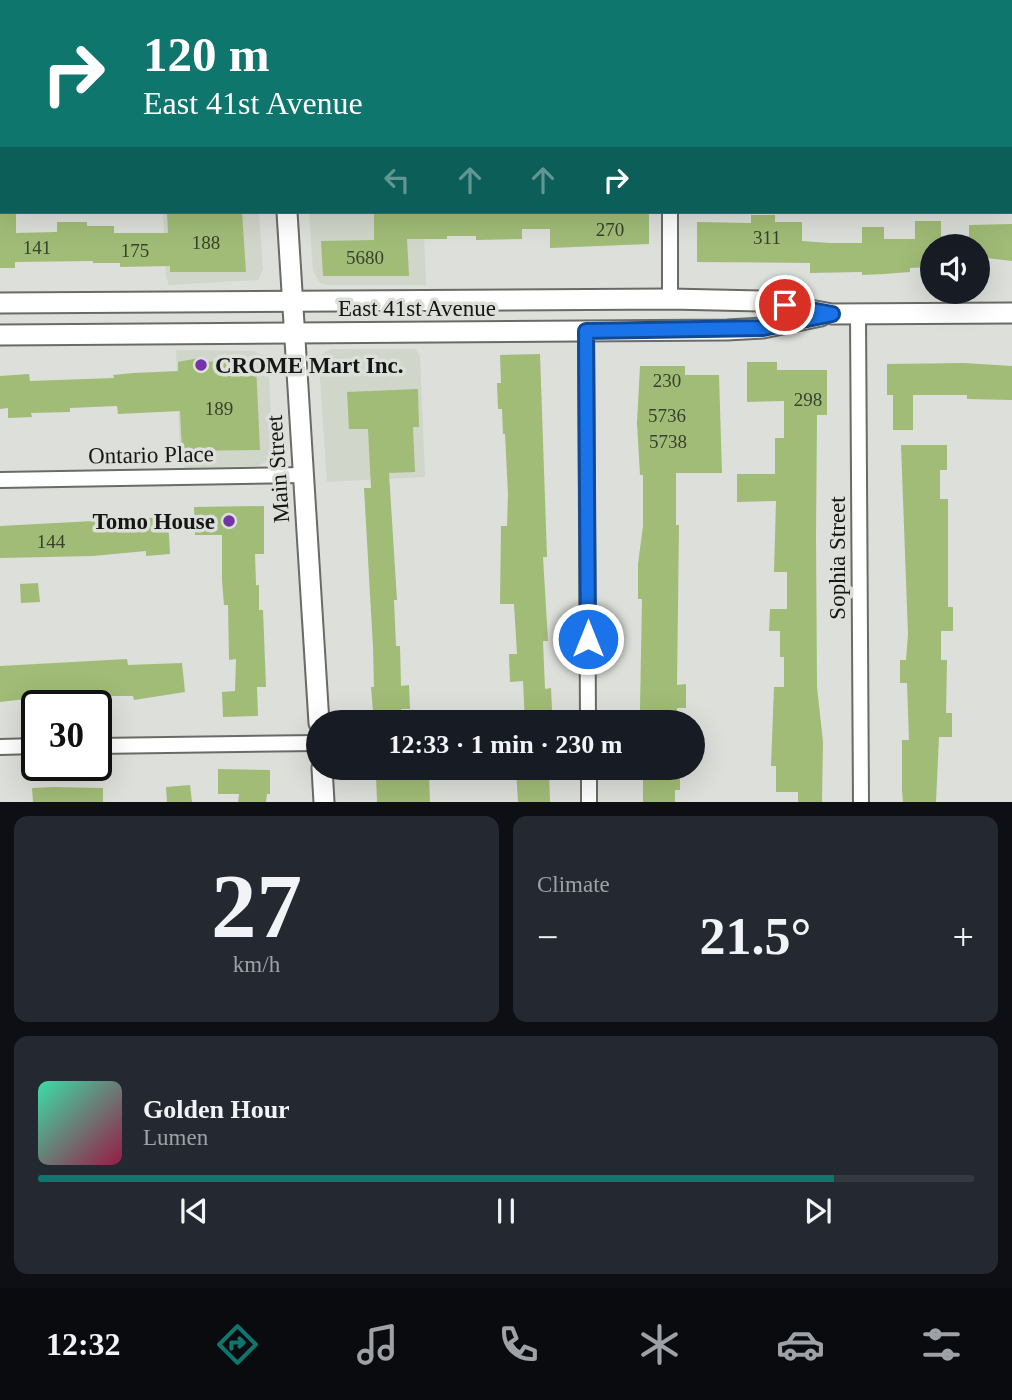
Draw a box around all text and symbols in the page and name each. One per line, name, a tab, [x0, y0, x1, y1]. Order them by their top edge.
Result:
text: 120 m	[143, 27, 270, 82]
icon: right	[28, 28, 119, 119]
text: East 41st Avenue	[143, 85, 363, 121]
icon: left	[378, 161, 416, 199]
icon: ahead	[451, 161, 489, 199]
icon: ahead	[524, 161, 562, 199]
icon: right	[597, 161, 635, 199]
house number: 270	[596, 219, 624, 240]
house number: 311	[753, 227, 781, 248]
house number: 188	[192, 232, 220, 253]
map controls	[920, 234, 990, 304]
button: sound	[920, 234, 990, 304]
house number: 141	[23, 237, 51, 258]
house number: 175	[121, 240, 149, 261]
house number: 5680	[346, 247, 384, 268]
pin	[755, 275, 815, 335]
icon: arrive	[766, 286, 804, 324]
street label: East 41st Avenue	[338, 296, 496, 321]
place label: CROME Mart Inc.	[215, 353, 403, 378]
marker: CROME Mart Inc.	[193, 357, 209, 373]
house number: 230	[653, 370, 681, 391]
house number: 298	[794, 389, 822, 410]
house number: 189	[205, 398, 233, 419]
house number: 5736	[648, 405, 686, 426]
street label: Main Street	[262, 414, 294, 524]
house number: 5738	[649, 431, 687, 452]
street label: Ontario Place	[88, 441, 214, 469]
street label: Sophia Street	[825, 496, 850, 620]
place label: Tomo House	[93, 509, 215, 534]
marker: Tomo House	[221, 513, 237, 529]
house number: 144	[37, 531, 66, 552]
position arrow	[551, 602, 625, 676]
speed limit sign: 30	[21, 690, 112, 781]
text: 12:33 · 1 min · 230 m	[389, 730, 623, 759]
text: 27	[211, 856, 302, 957]
text: Climate	[537, 872, 610, 897]
text: 21.5°	[700, 908, 811, 965]
text: −	[537, 916, 558, 958]
text: +	[953, 916, 974, 958]
text: km/h	[233, 952, 280, 977]
text: Golden Hour	[143, 1095, 290, 1124]
text: Lumen	[143, 1125, 208, 1150]
icon: previous	[175, 1192, 213, 1230]
icon: pause	[487, 1192, 525, 1230]
icon: next	[799, 1192, 837, 1230]
icon: directions	[213, 1320, 262, 1369]
icon: music	[353, 1320, 402, 1369]
icon: phone	[494, 1320, 543, 1369]
icon: climate	[635, 1320, 684, 1369]
icon: car	[776, 1320, 825, 1369]
icon: filters	[917, 1320, 966, 1369]
text: 12:32	[46, 1326, 121, 1362]

